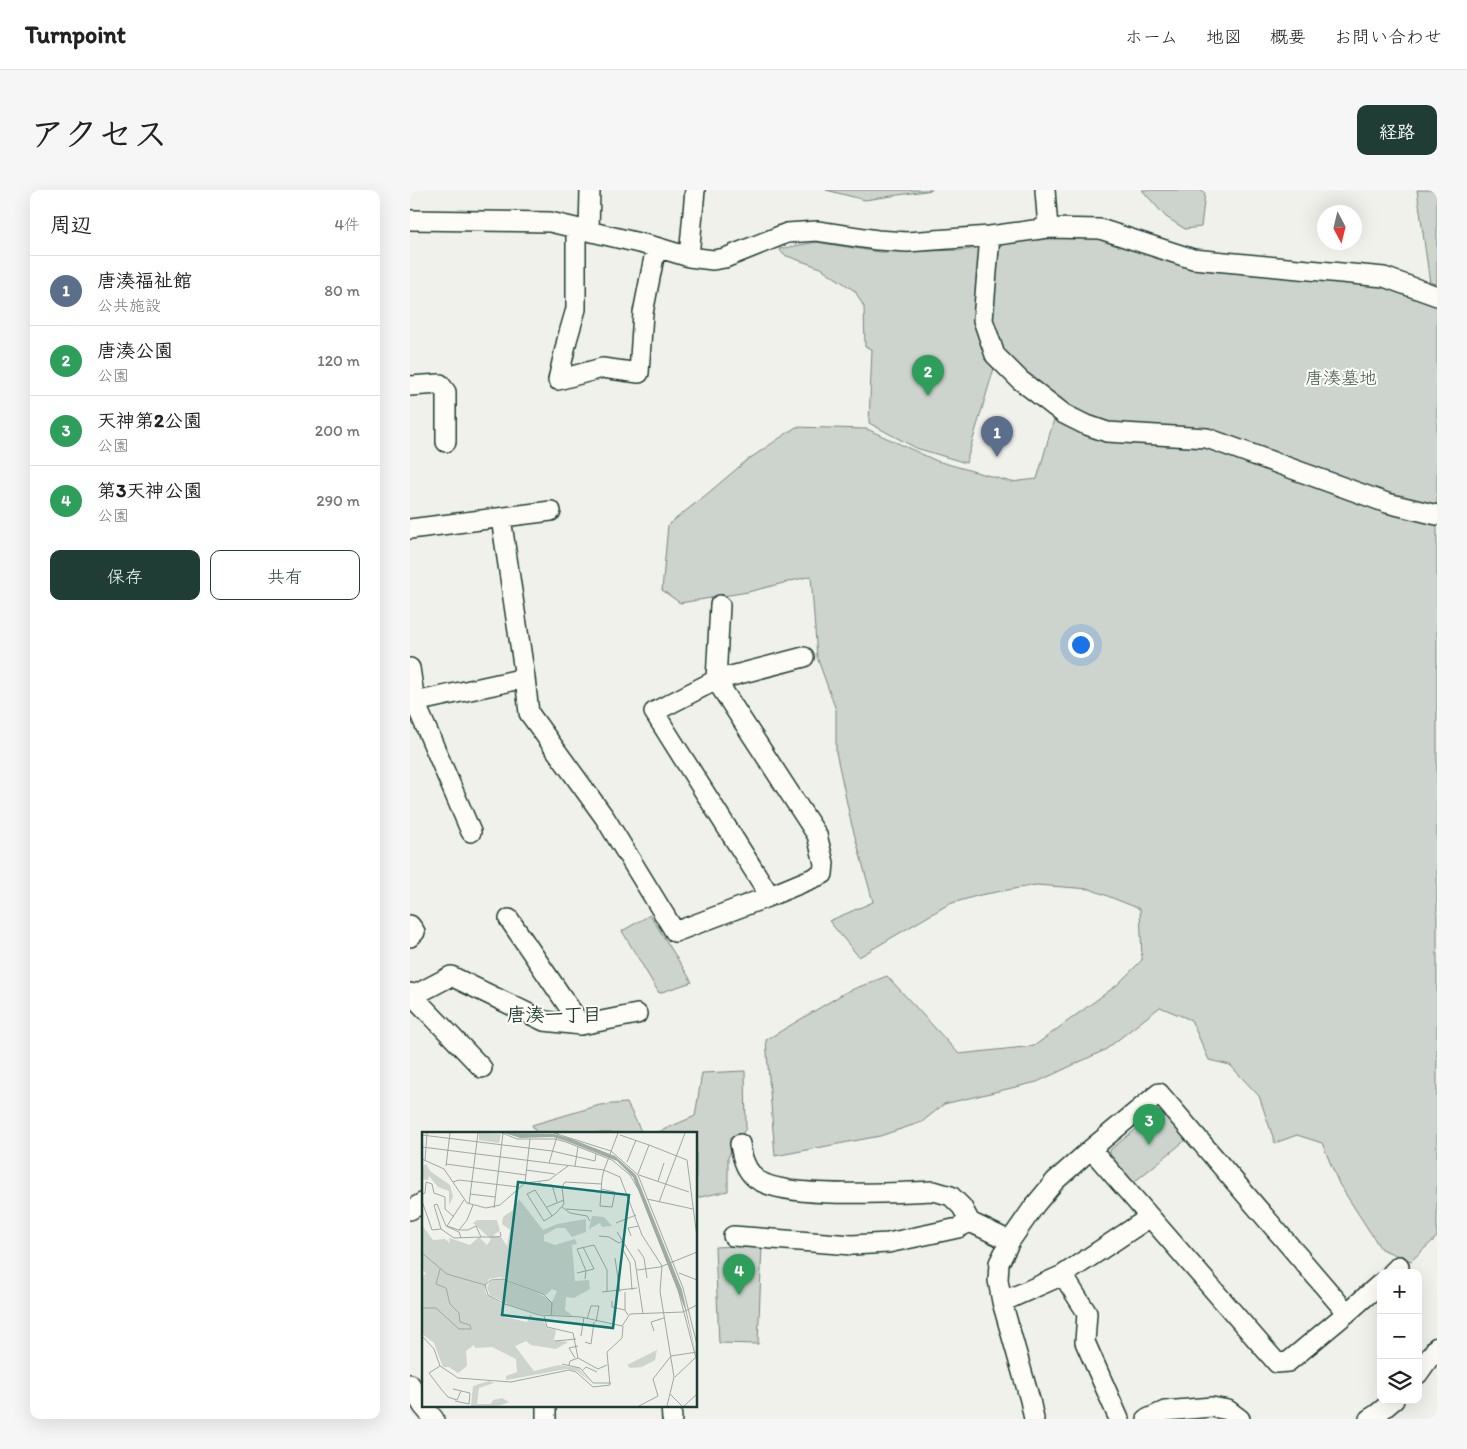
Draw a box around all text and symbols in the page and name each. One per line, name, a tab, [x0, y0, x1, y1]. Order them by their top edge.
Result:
text: Turnpoint	[25, 20, 126, 49]
text: ホーム	[1125, 26, 1178, 48]
text: 地図	[1206, 26, 1242, 48]
text: 概要	[1270, 26, 1306, 48]
text: お問い合わせ	[1334, 26, 1442, 48]
button: 経路	[1357, 105, 1437, 155]
text: アクセス	[30, 113, 168, 155]
north arrow	[1317, 205, 1362, 250]
text: 周辺	[50, 212, 92, 237]
text: 4件	[334, 215, 360, 234]
text: 唐湊福祉館	[97, 269, 192, 292]
text: 1	[62, 281, 70, 300]
text: 80 m	[324, 281, 360, 300]
text: 公共施設	[97, 296, 161, 315]
text: 唐湊公園	[97, 339, 173, 362]
text: 2	[62, 351, 70, 370]
text: 120 m	[317, 351, 360, 370]
pin: 2	[912, 355, 944, 396]
text: 公園	[97, 366, 129, 385]
park label: 唐湊墓地	[1305, 367, 1377, 389]
text: 天神第2公園	[97, 409, 202, 432]
pin: 1	[981, 416, 1013, 457]
text: 3	[62, 421, 70, 440]
text: 200 m	[315, 421, 360, 440]
text: 公園	[97, 436, 129, 455]
text: 第3天神公園	[97, 479, 202, 502]
text: 4	[61, 491, 71, 510]
text: 290 m	[316, 491, 360, 510]
text: 公園	[97, 506, 129, 525]
button: 保存	[50, 550, 200, 600]
button: 共有	[210, 550, 360, 600]
your location	[1068, 632, 1094, 658]
district label: 唐湊一丁目	[506, 1003, 602, 1026]
pin: 3	[1133, 1104, 1165, 1145]
inset map	[422, 1132, 698, 1406]
pin: 4	[723, 1254, 755, 1295]
map controls	[1377, 1269, 1422, 1404]
button: +	[1377, 1269, 1422, 1314]
button: −	[1377, 1314, 1422, 1359]
button: layers	[1377, 1359, 1422, 1404]

